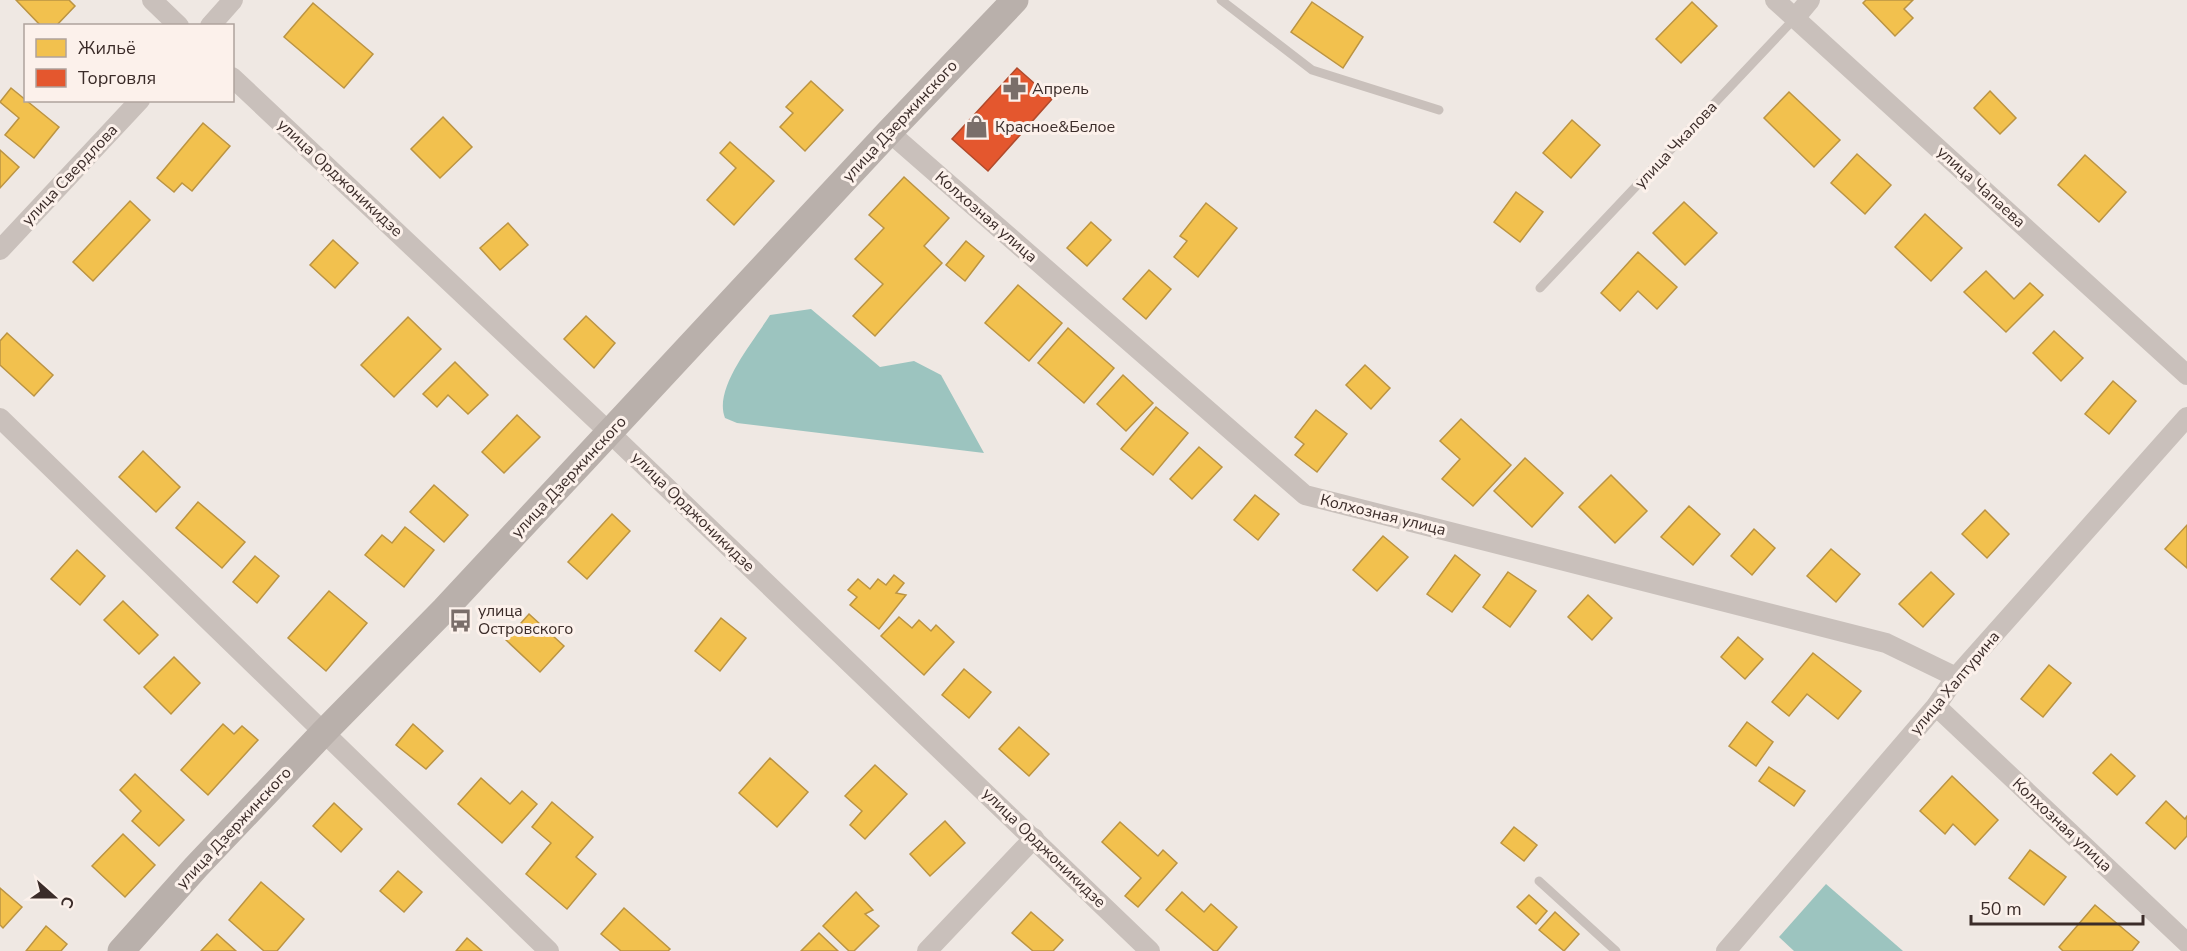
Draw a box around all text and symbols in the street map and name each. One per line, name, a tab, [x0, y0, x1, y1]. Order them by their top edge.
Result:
legend	[24, 24, 234, 102]
text: Жильё	[78, 36, 136, 60]
street label: улица Дзержинского	[838, 55, 962, 187]
text: Торговля	[78, 66, 156, 90]
pharmacy icon: Апрель	[1001, 76, 1027, 102]
place label: Апрель	[1032, 78, 1089, 100]
street label: улица Чкалова	[1630, 96, 1722, 194]
street label: улица Орджоникидзе	[272, 114, 408, 242]
shop icon: Красное&Белое	[964, 114, 990, 140]
place label: Красное&Белое	[995, 116, 1115, 138]
street label: улица Свердлова	[17, 119, 123, 231]
street label: улица Чапаева	[1932, 141, 2030, 233]
street label: Колхозная улица	[930, 166, 1042, 268]
street label: улица Дзержинского	[507, 411, 631, 543]
street label: улица Орджоникидзе	[626, 447, 760, 577]
street label: Колхозная улица	[1318, 489, 1448, 541]
place label: улица Островского	[478, 600, 573, 640]
bus stop icon: улица Островского	[447, 607, 473, 633]
street label: улица Халтурина	[1905, 626, 2005, 740]
street label: улица Дзержинского	[172, 762, 296, 894]
street label: Колхозная улица	[2007, 773, 2117, 877]
street label: улица Орджоникидзе	[977, 783, 1111, 913]
north arrow	[24, 867, 84, 927]
scale bar	[1971, 888, 2144, 926]
text: С	[55, 893, 79, 911]
text: 50 m	[1980, 897, 2022, 921]

